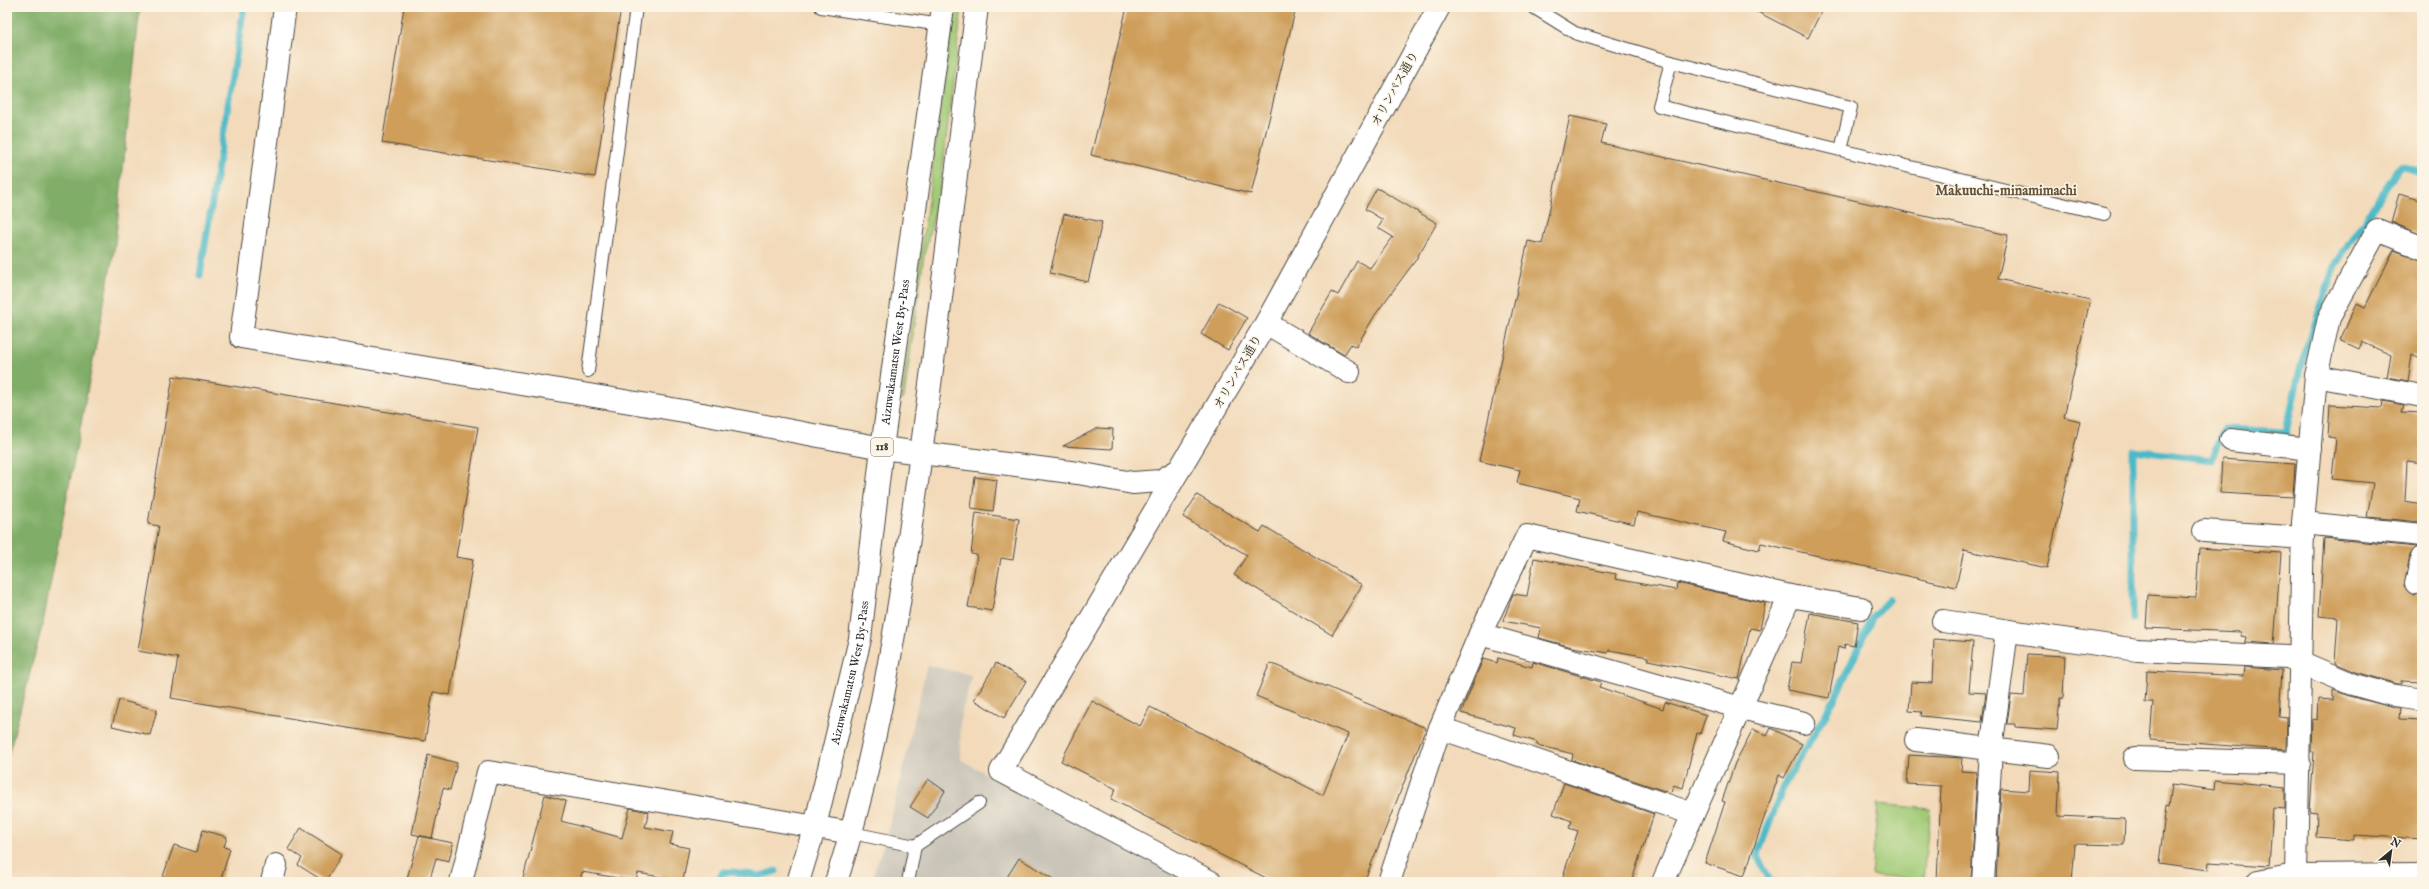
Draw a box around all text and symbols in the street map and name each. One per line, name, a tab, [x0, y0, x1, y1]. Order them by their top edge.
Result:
street label: オリンパス通り	[1368, 49, 1422, 129]
district label: Makuuchi-minamimachi	[1935, 182, 2077, 200]
street label: Aizuwakamatsu West By-Pass	[878, 278, 913, 427]
street label: オリンパス通り	[1211, 332, 1265, 412]
road number: 118	[871, 438, 893, 456]
street label: Aizuwakamatsu West By-Pass	[827, 600, 872, 747]
north arrow	[2371, 831, 2411, 871]
text: N	[2387, 834, 2403, 852]

